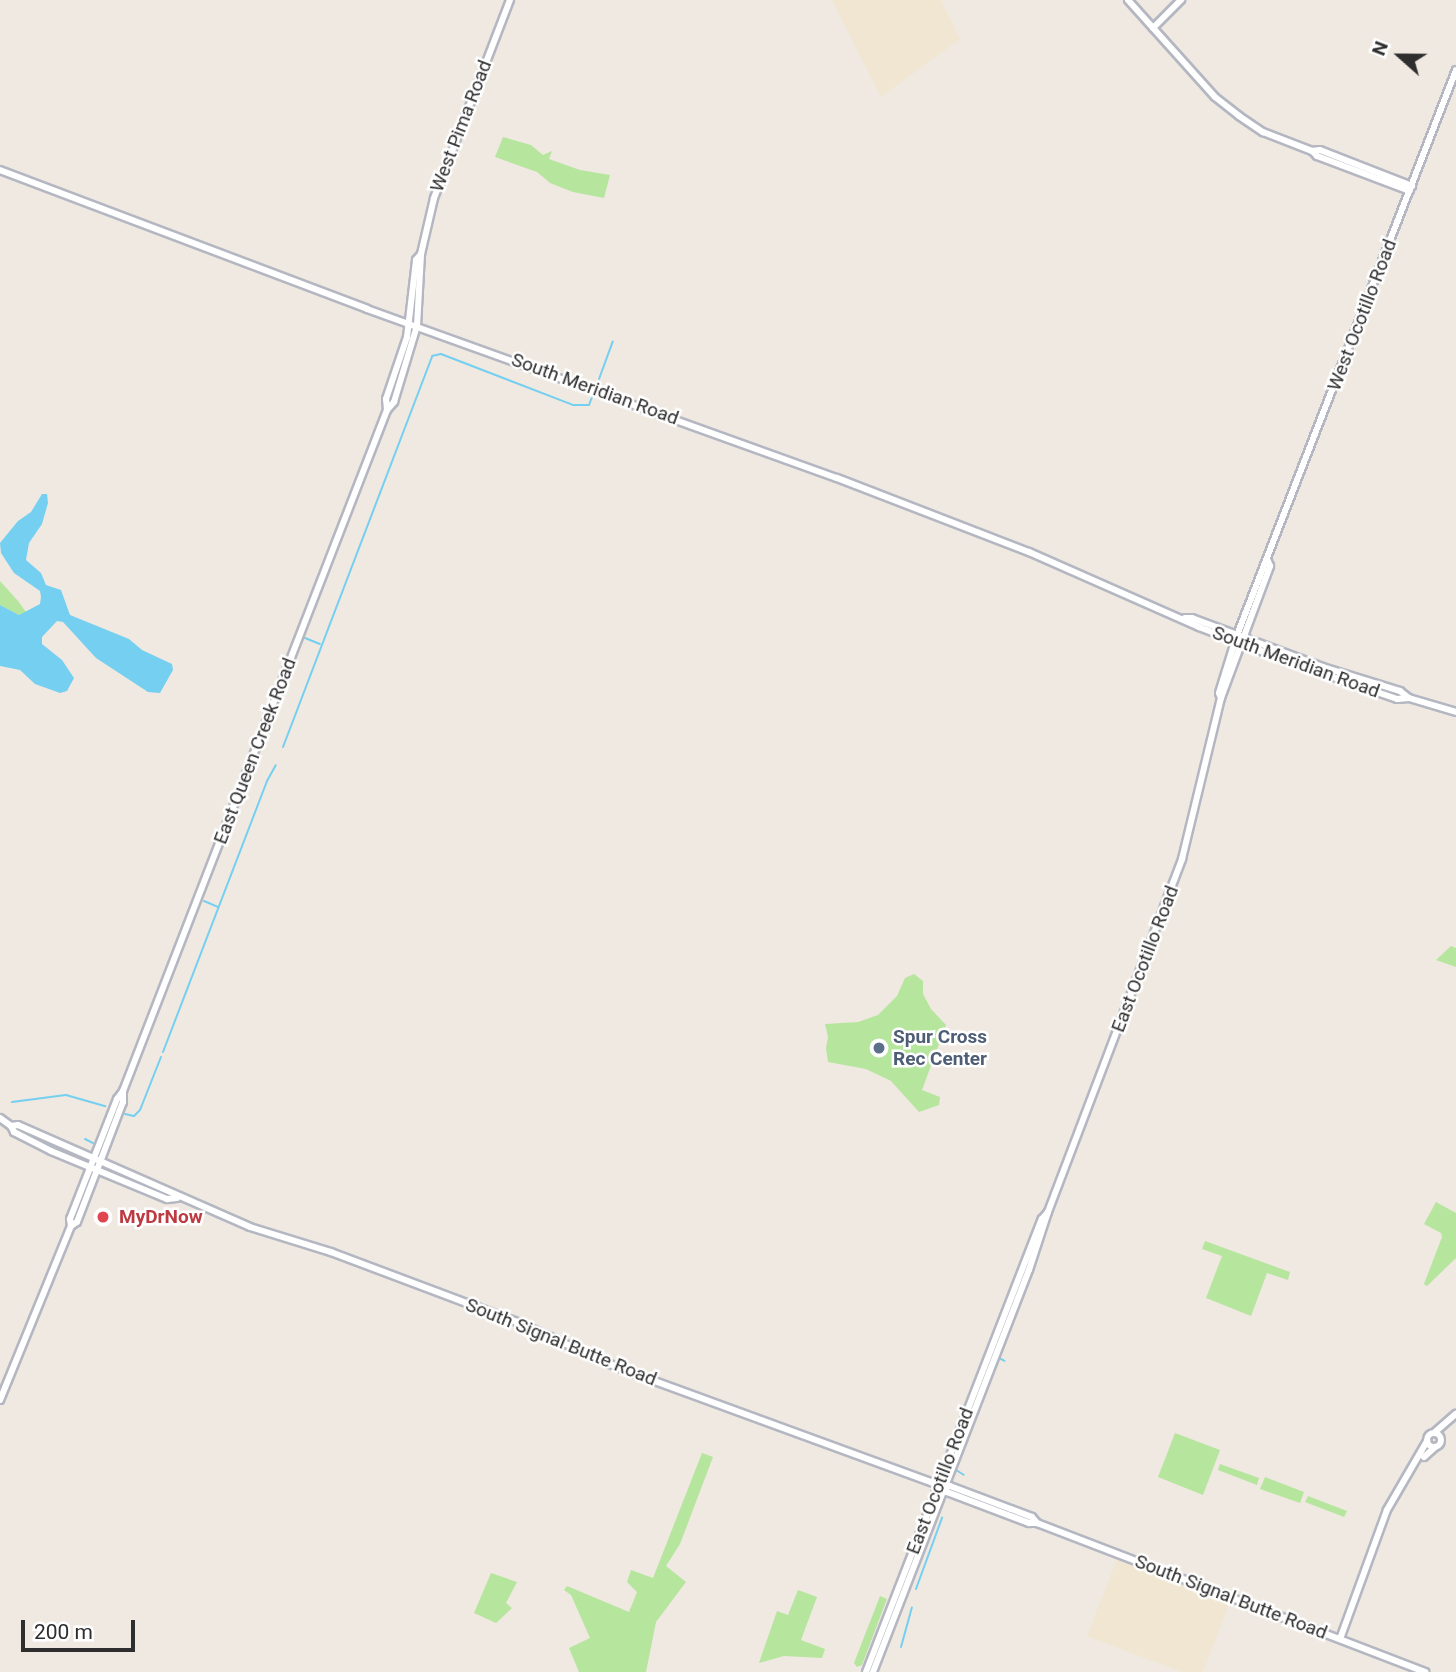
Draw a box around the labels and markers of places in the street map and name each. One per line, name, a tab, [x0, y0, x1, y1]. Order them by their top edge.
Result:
place label: Spur Cross Rec Center	[893, 1026, 987, 1070]
marker: Spur Cross Rec Center	[871, 1040, 887, 1056]
place label: MyDrNow	[119, 1206, 203, 1228]
marker: MyDrNow	[93, 1207, 113, 1227]

